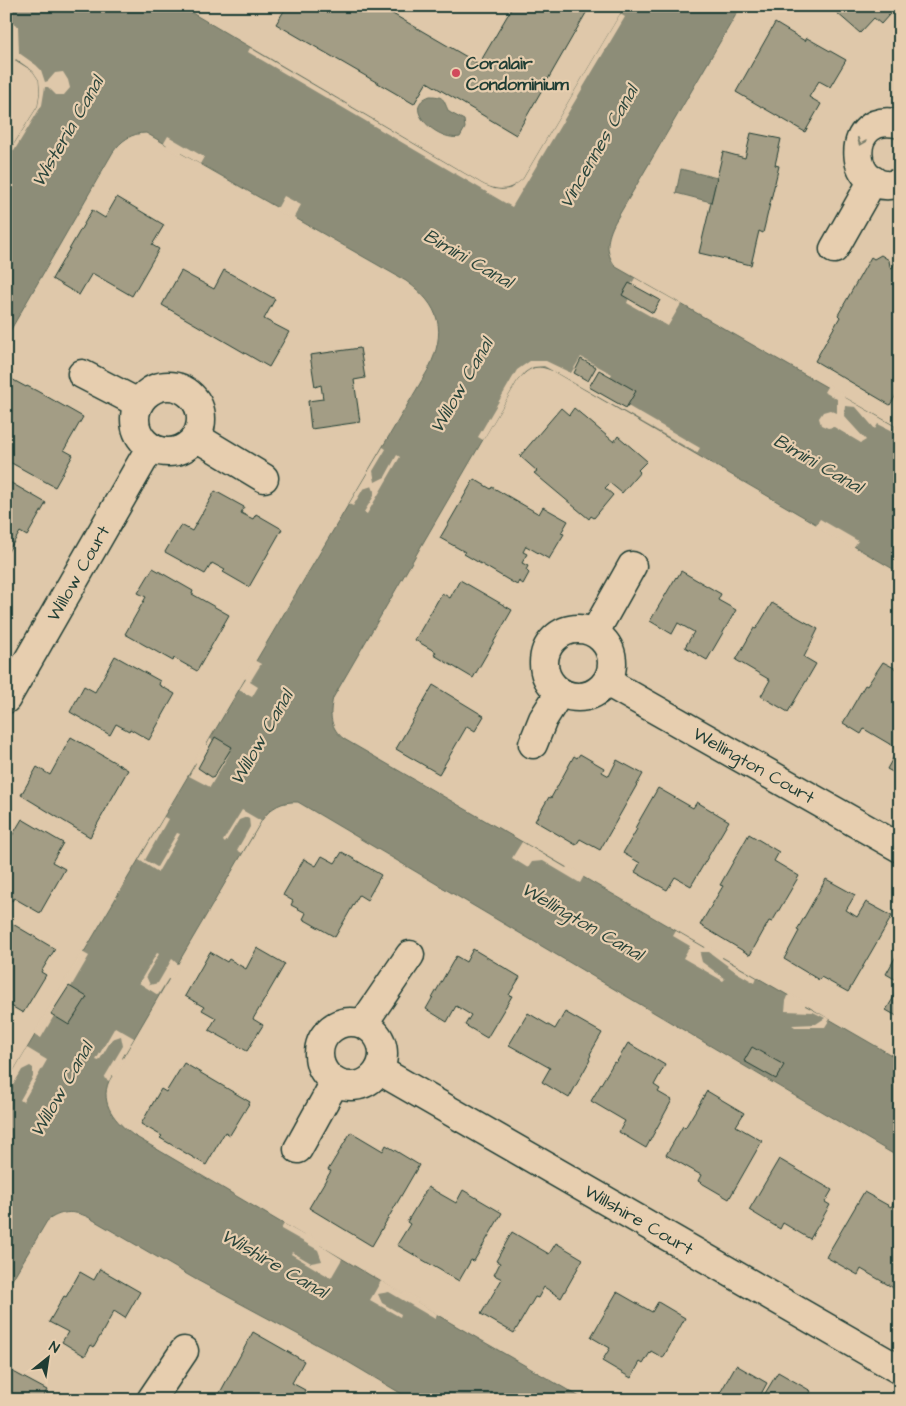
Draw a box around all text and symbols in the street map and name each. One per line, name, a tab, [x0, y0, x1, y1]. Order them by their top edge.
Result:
place label: Coralair Condominium	[466, 51, 570, 97]
marker: Coralair Condominium	[450, 67, 462, 79]
water label: Wisteria Canal	[25, 69, 112, 193]
water label: Vincennes Canal	[553, 78, 647, 214]
one-way arrow	[857, 137, 867, 146]
water label: Bimini Canal	[418, 222, 520, 297]
water label: Willow Canal	[424, 331, 502, 439]
water label: Bimini Canal	[768, 427, 870, 502]
street label: Willow Court	[41, 520, 116, 626]
water label: Willow Canal	[224, 683, 302, 791]
street label: Wellington Court	[689, 721, 820, 810]
water label: Wellington Canal	[516, 876, 651, 969]
water label: Willow Canal	[24, 1035, 102, 1143]
street label: Willshire Court	[580, 1178, 699, 1261]
water label: Wilshire Canal	[216, 1223, 335, 1307]
north arrow	[22, 1334, 72, 1384]
text: N	[45, 1337, 63, 1359]

